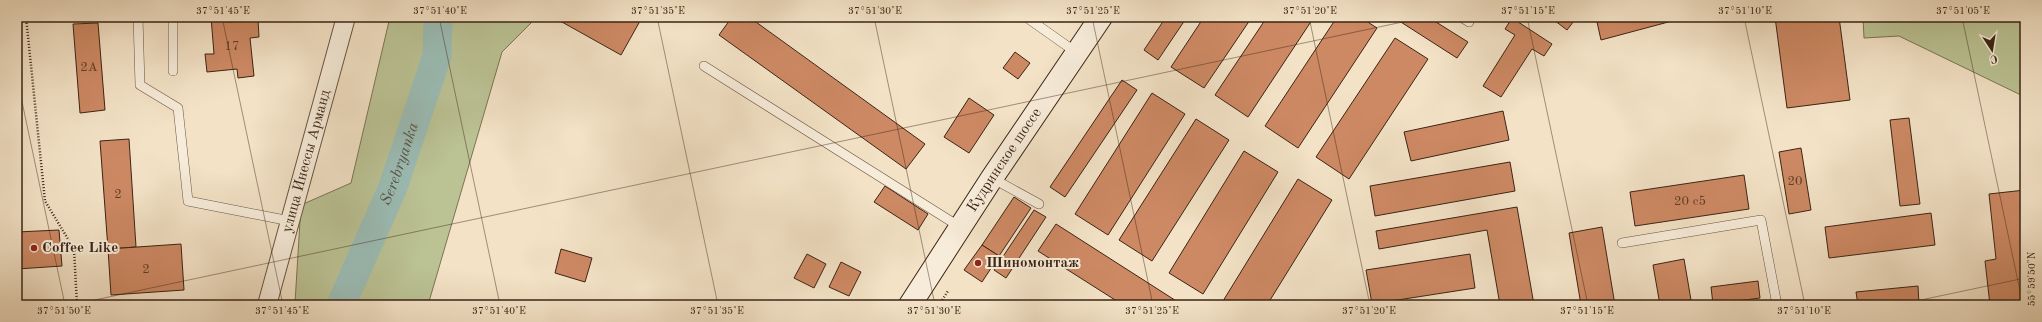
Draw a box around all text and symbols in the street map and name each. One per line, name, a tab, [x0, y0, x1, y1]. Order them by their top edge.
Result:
text: 37°51'45"E	[196, 6, 250, 16]
text: 37°51'40"E	[413, 6, 467, 16]
text: 37°51'35"E	[631, 6, 685, 16]
text: 37°51'30"E	[848, 6, 902, 16]
text: 37°51'25"E	[1066, 6, 1120, 16]
text: 37°51'20"E	[1283, 6, 1337, 16]
text: 37°51'15"E	[1501, 6, 1555, 16]
text: 37°51'10"E	[1718, 6, 1772, 16]
text: 37°51'05"E	[1936, 6, 1990, 16]
north arrow	[1972, 30, 2012, 70]
house number: 17	[224, 40, 240, 53]
text: С	[1989, 52, 1998, 64]
house number: 2А	[80, 61, 98, 74]
street label: улица Инессы Арманд	[280, 88, 333, 234]
street label: Кудринское шоссе	[965, 105, 1044, 215]
water label: Serebryanka	[378, 120, 422, 208]
house number: 20	[1787, 175, 1803, 188]
house number: 2	[114, 188, 122, 201]
house number: 20 с5	[1674, 195, 1706, 208]
place label: Coffee Like	[42, 241, 118, 256]
marker: Coffee Like	[29, 243, 39, 253]
text: 55°59'50"N	[2027, 251, 2037, 306]
place label: Шиномонтаж	[986, 256, 1079, 271]
marker: Шиномонтаж	[973, 258, 983, 268]
house number: 2	[142, 263, 150, 276]
text: 37°51'50"E	[37, 306, 91, 316]
text: 37°51'45"E	[255, 306, 309, 316]
text: 37°51'40"E	[472, 306, 526, 316]
text: 37°51'35"E	[690, 306, 744, 316]
text: 37°51'30"E	[907, 306, 961, 316]
text: 37°51'25"E	[1125, 306, 1179, 316]
text: 37°51'20"E	[1342, 306, 1396, 316]
text: 37°51'15"E	[1560, 306, 1614, 316]
text: 37°51'10"E	[1777, 306, 1831, 316]

